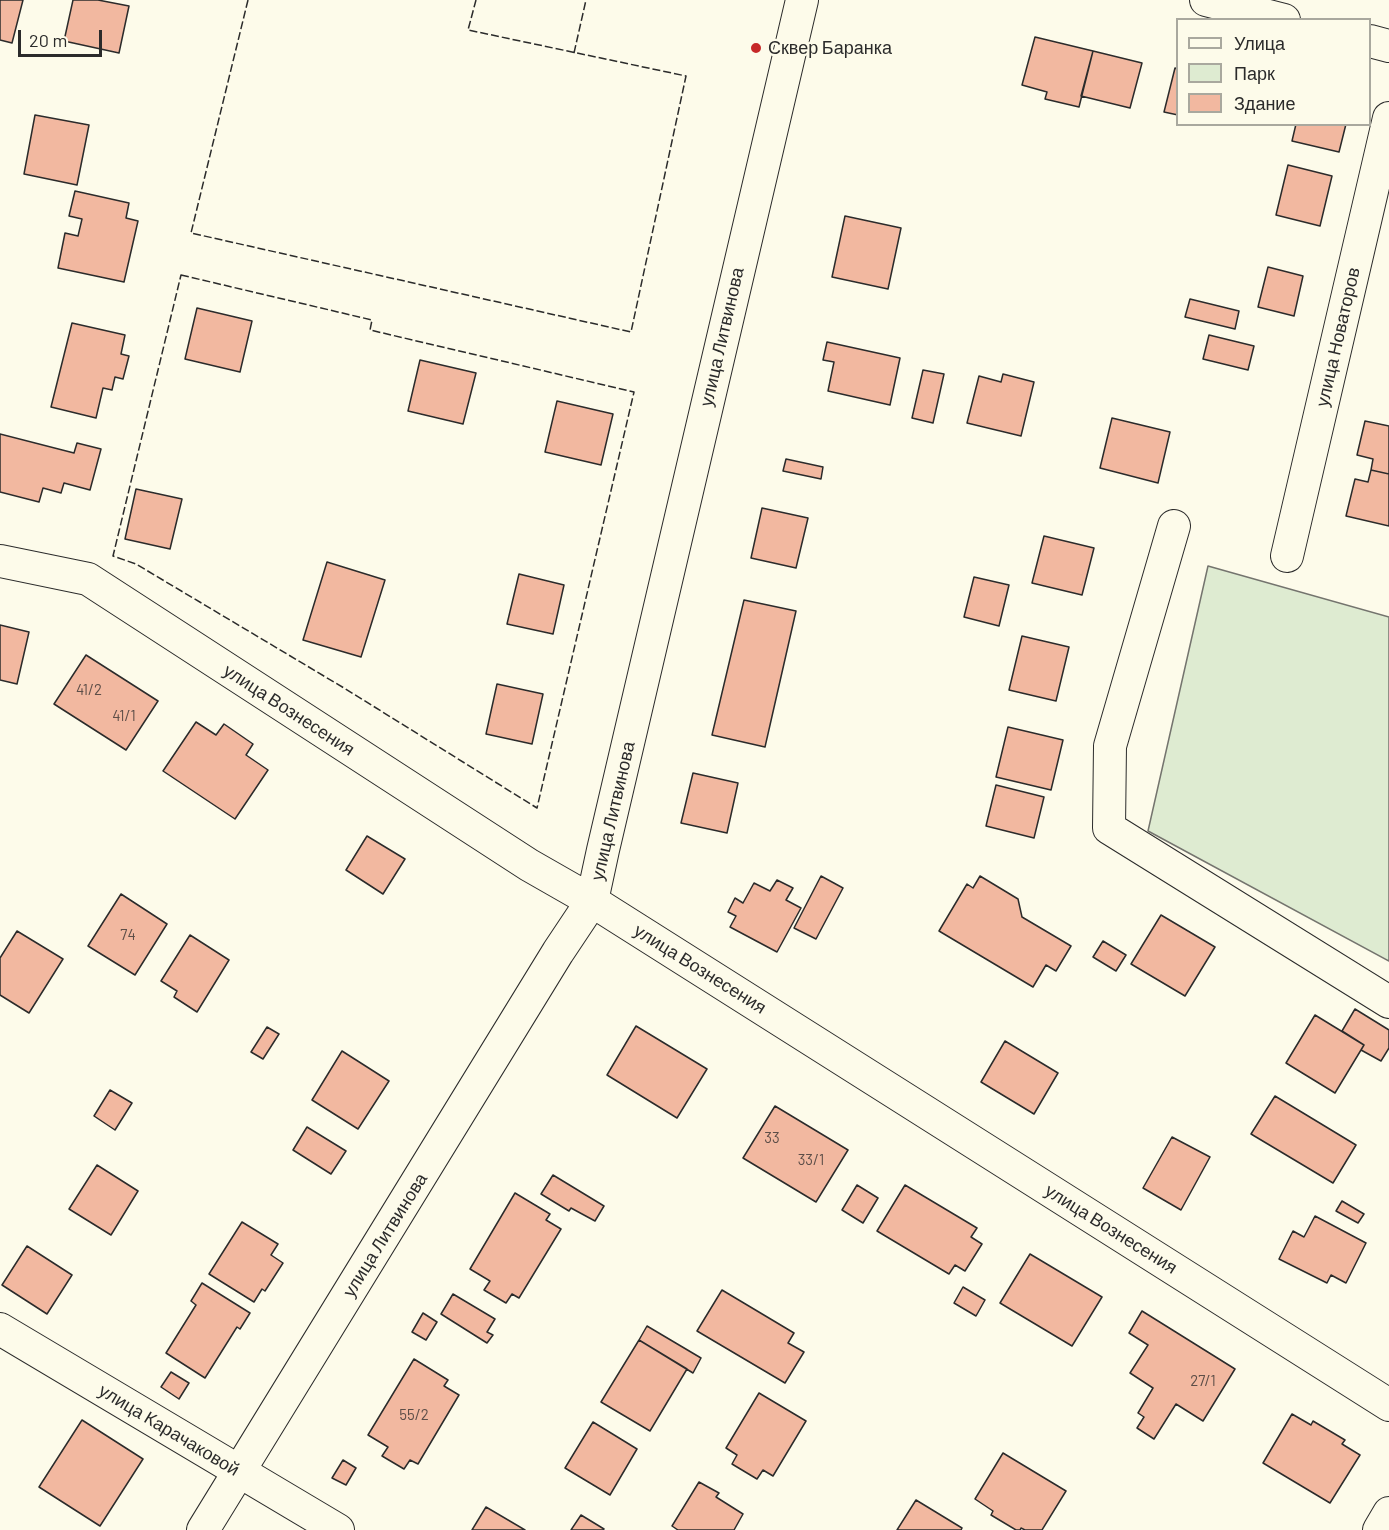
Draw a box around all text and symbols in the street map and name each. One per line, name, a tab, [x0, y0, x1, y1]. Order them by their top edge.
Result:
scale bar	[21, 18, 105, 56]
legend	[1176, 18, 1371, 126]
text: 20 m	[29, 29, 67, 51]
text: Улица	[1234, 32, 1285, 54]
place label: Сквер Баранка	[768, 37, 892, 59]
marker: Сквер Баранка	[749, 41, 763, 55]
text: Парк	[1234, 62, 1275, 84]
text: Здание	[1234, 92, 1295, 114]
street label: улица Литвинова	[695, 265, 749, 409]
street label: улица Новаторов	[1311, 265, 1365, 409]
street label: улица Вознесения	[219, 660, 359, 760]
house number: 41/2	[76, 681, 102, 699]
house number: 41/1	[112, 707, 136, 725]
street label: улица Литвинова	[586, 739, 640, 883]
street label: улица Вознесения	[630, 920, 770, 1018]
house number: 74	[120, 926, 136, 944]
house number: 33	[764, 1129, 780, 1147]
house number: 33/1	[798, 1151, 824, 1169]
street label: улица Литвинова	[338, 1169, 432, 1301]
street label: улица Вознесения	[1041, 1180, 1181, 1278]
house number: 27/1	[1190, 1372, 1216, 1390]
street label: улица Карачаковой	[95, 1380, 243, 1480]
house number: 55/2	[399, 1406, 429, 1424]

